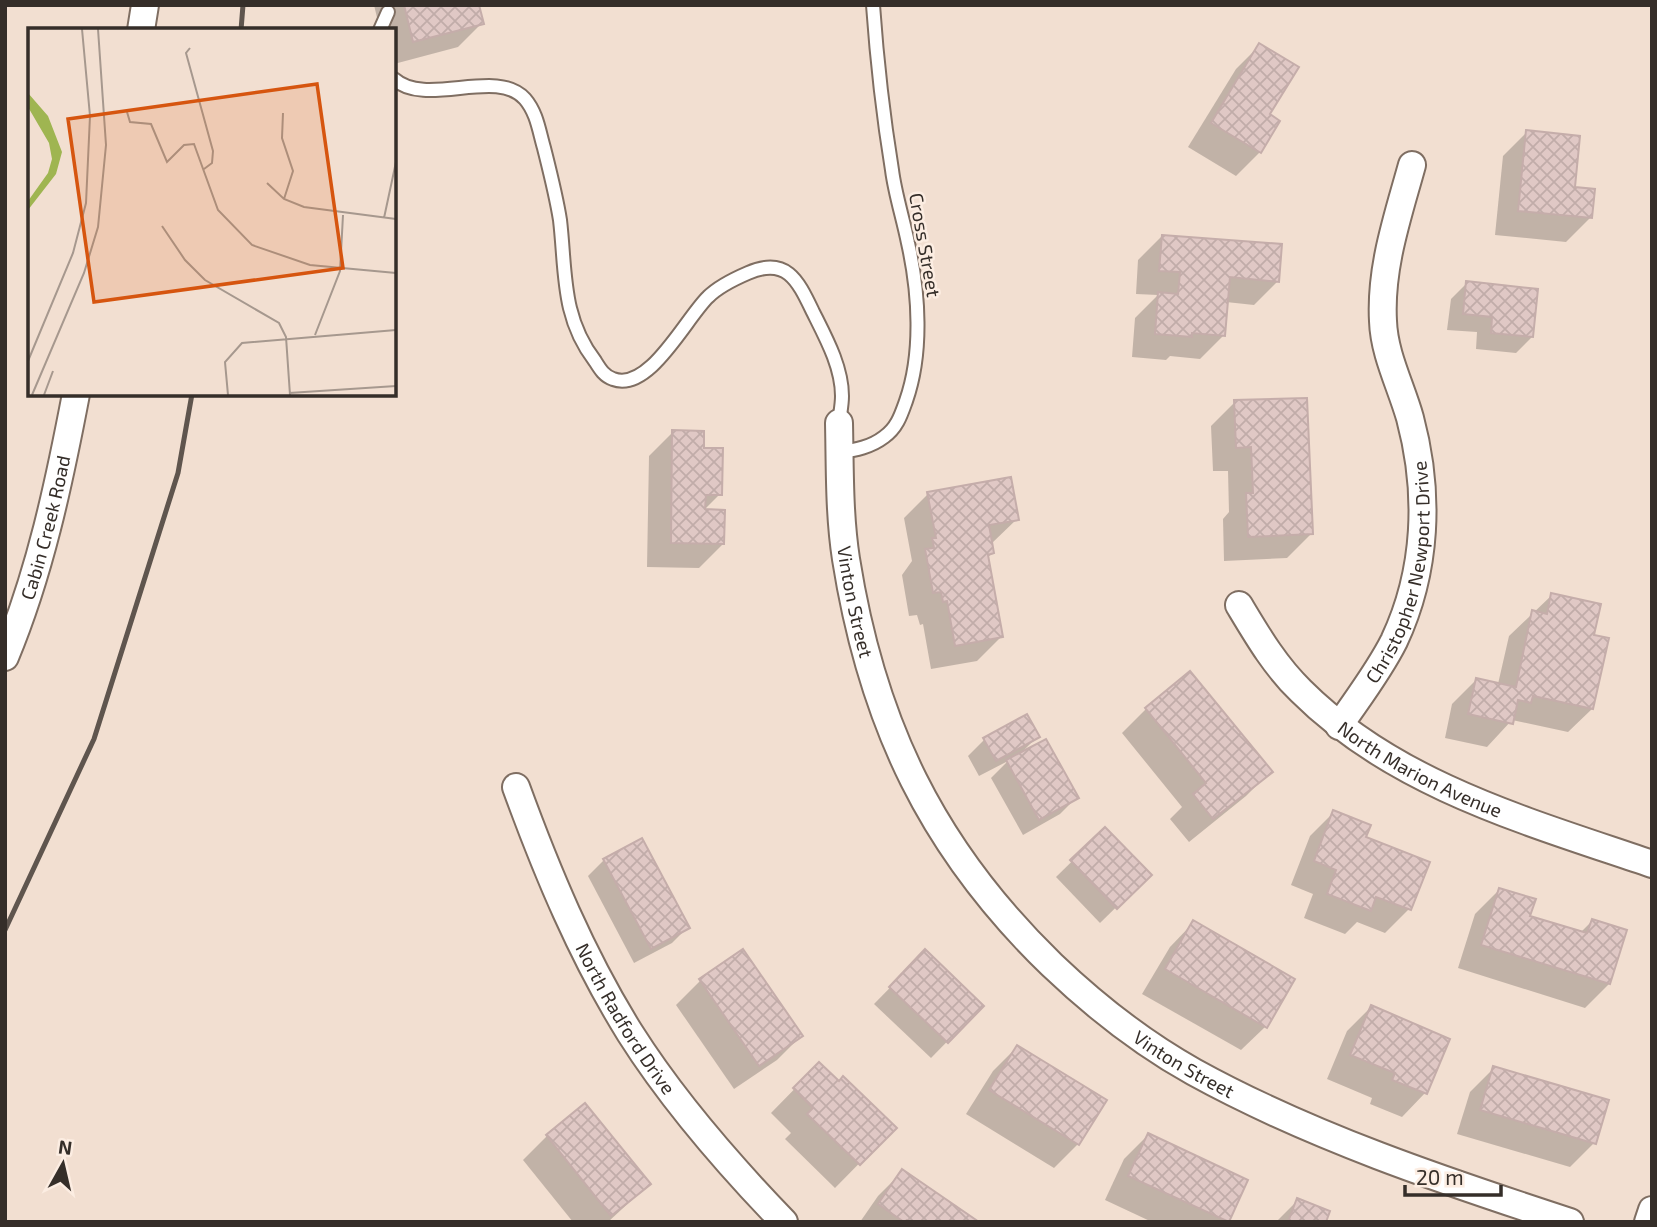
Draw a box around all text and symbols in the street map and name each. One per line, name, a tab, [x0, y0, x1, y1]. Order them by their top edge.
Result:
inset map	[28, 28, 396, 396]
street label: Cross Street	[905, 191, 946, 299]
street label: Cabin Creek Road	[15, 453, 75, 602]
street label: Christopher Newport Drive	[1360, 460, 1434, 687]
street label: Vinton Street	[833, 544, 879, 660]
street label: North Marion Avenue	[1334, 716, 1505, 822]
street label: North Radford Drive	[571, 939, 681, 1099]
street label: Vinton Street	[1129, 1025, 1238, 1102]
north arrow	[28, 1129, 98, 1199]
text: N	[57, 1134, 74, 1159]
scale bar	[1405, 1154, 1501, 1198]
text: 20 m	[1416, 1164, 1464, 1189]

